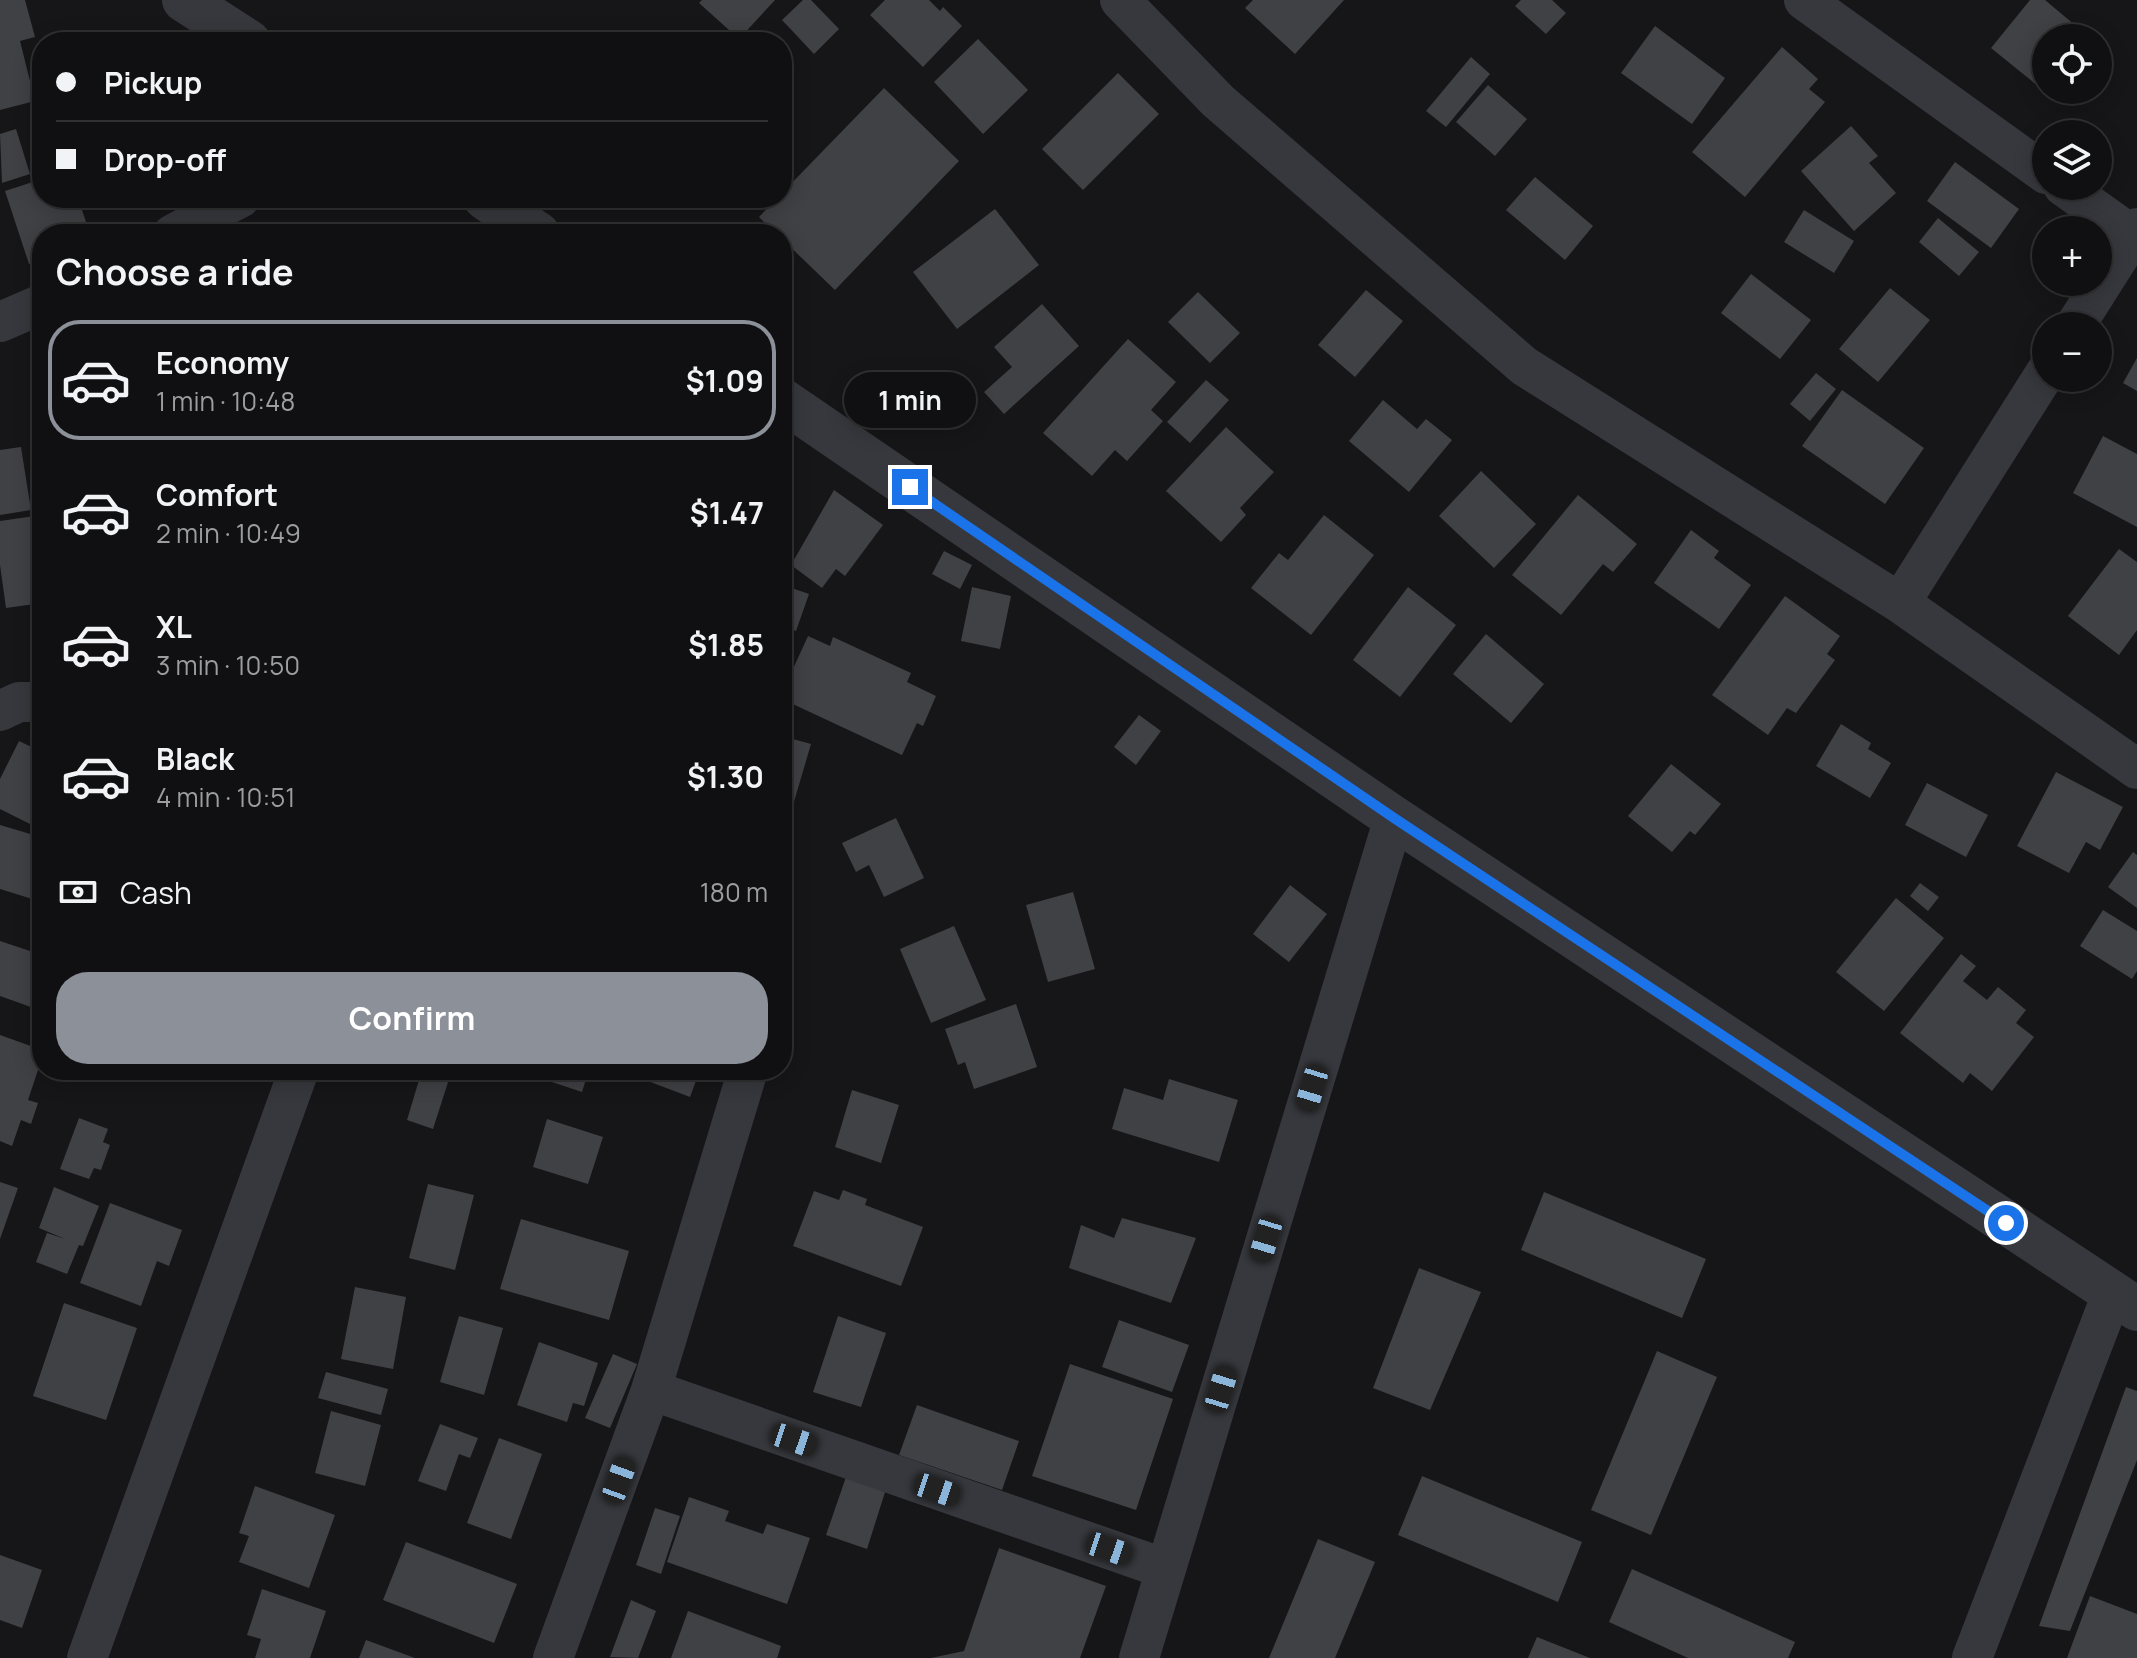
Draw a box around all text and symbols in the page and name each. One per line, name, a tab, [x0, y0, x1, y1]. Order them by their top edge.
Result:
map controls	[2032, 24, 2112, 392]
button: locate	[2032, 24, 2112, 104]
text: Pickup	[104, 62, 202, 103]
button: layers	[2032, 120, 2112, 200]
text: Drop-off	[104, 139, 226, 180]
button: +	[2032, 216, 2112, 296]
text: Choose a ride	[56, 247, 294, 296]
button: −	[2032, 312, 2112, 392]
text: Economy	[156, 342, 289, 383]
icon: car	[60, 344, 132, 416]
text: $1.09	[686, 360, 764, 401]
callout: 1 min	[844, 371, 976, 427]
text: 1 min	[878, 382, 942, 418]
text: 1 min · 10:48	[156, 383, 295, 419]
route end	[892, 469, 928, 505]
text: Comfort	[156, 474, 278, 515]
icon: car	[60, 476, 132, 548]
text: $1.47	[690, 492, 764, 533]
text: 2 min · 10:49	[156, 515, 301, 551]
text: XL	[156, 606, 192, 647]
icon: car	[60, 608, 132, 680]
text: $1.85	[688, 624, 764, 665]
text: 3 min · 10:50	[156, 647, 300, 683]
text: Black	[156, 738, 234, 779]
icon: car	[60, 740, 132, 812]
text: $1.30	[687, 756, 764, 797]
text: 4 min · 10:51	[156, 779, 295, 815]
icon: cash	[56, 870, 100, 914]
text: Cash	[120, 872, 192, 913]
text: 180 m	[700, 874, 768, 910]
button: Confirm	[56, 972, 768, 1064]
car	[1294, 1062, 1330, 1114]
route start	[1988, 1205, 2024, 1241]
car	[1248, 1213, 1284, 1265]
car	[1203, 1363, 1239, 1415]
car	[767, 1421, 821, 1459]
car	[600, 1453, 638, 1507]
car	[910, 1471, 964, 1509]
car	[1082, 1530, 1136, 1568]

